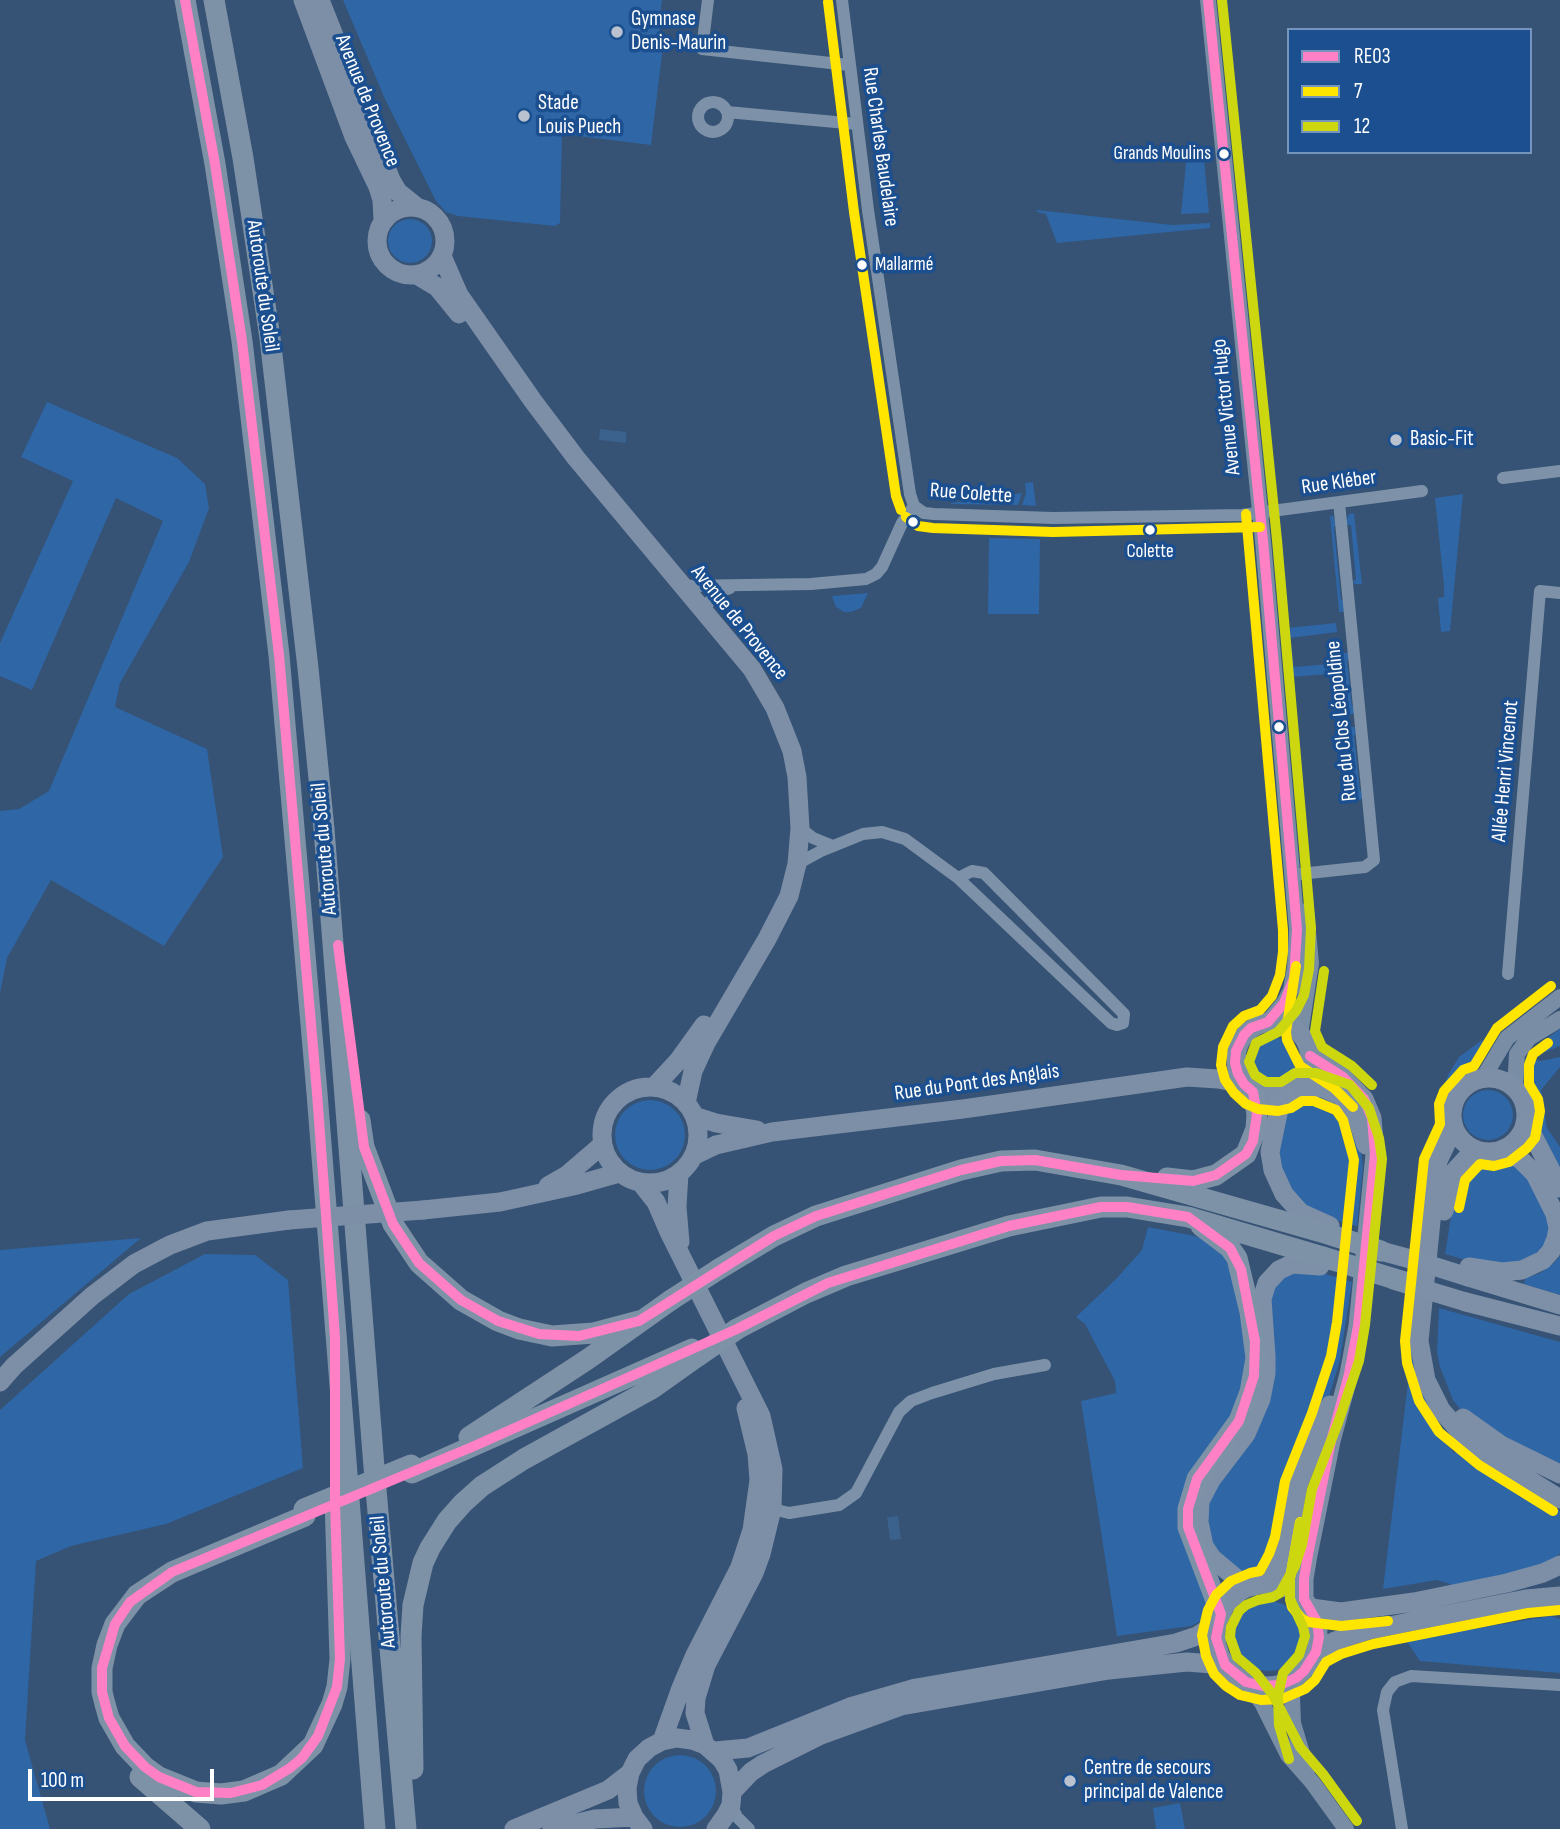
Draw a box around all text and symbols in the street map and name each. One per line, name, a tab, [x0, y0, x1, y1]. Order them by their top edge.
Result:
place label: Gymnase Denis-Maurin	[631, 7, 726, 57]
marker: Gymnase Denis-Maurin	[609, 24, 625, 40]
legend	[1287, 28, 1532, 154]
street label: Avenue de Provence	[329, 31, 405, 171]
text: RE03	[1354, 44, 1390, 69]
street label: Rue Charles Baudelaire	[856, 66, 904, 228]
text: 7	[1354, 79, 1362, 104]
place label: Stade Louis Puech	[538, 91, 621, 141]
marker: Stade Louis Puech	[516, 108, 532, 124]
text: 12	[1354, 114, 1370, 139]
place label: Grands Moulins	[1114, 143, 1211, 165]
marker: Grands Moulins	[1217, 147, 1231, 161]
street label: Autoroute du Soleil	[240, 219, 284, 353]
place label: Mallarmé	[875, 254, 933, 276]
marker: Mallarmé	[855, 258, 869, 272]
street label: Avenue Victor Hugo	[1207, 338, 1247, 476]
place label: Basic-Fit	[1410, 427, 1474, 453]
marker: Basic-Fit	[1388, 432, 1404, 448]
street label: Rue Kléber	[1300, 465, 1378, 501]
street label: Rue Colette	[929, 479, 1013, 509]
unlabelled marker	[906, 515, 920, 529]
marker: Colette	[1143, 523, 1157, 537]
place label: Colette	[1126, 541, 1174, 563]
street label: Avenue de Provence	[685, 560, 793, 686]
street label: Rue du Clos Léopoldine	[1321, 640, 1363, 802]
street label: Allée Henri Vincenot	[1487, 699, 1525, 843]
unlabelled marker	[1272, 720, 1286, 734]
street label: Autoroute du Soleil	[307, 782, 343, 916]
street label: Rue du Pont des Anglais	[893, 1059, 1061, 1107]
street label: Autoroute du Soleil	[366, 1515, 402, 1649]
scale bar	[32, 1756, 217, 1800]
place label: Centre de secours principal de Valence	[1084, 1756, 1223, 1806]
text: 100 m	[41, 1768, 84, 1793]
marker: Centre de secours principal de Valence	[1062, 1773, 1078, 1789]

